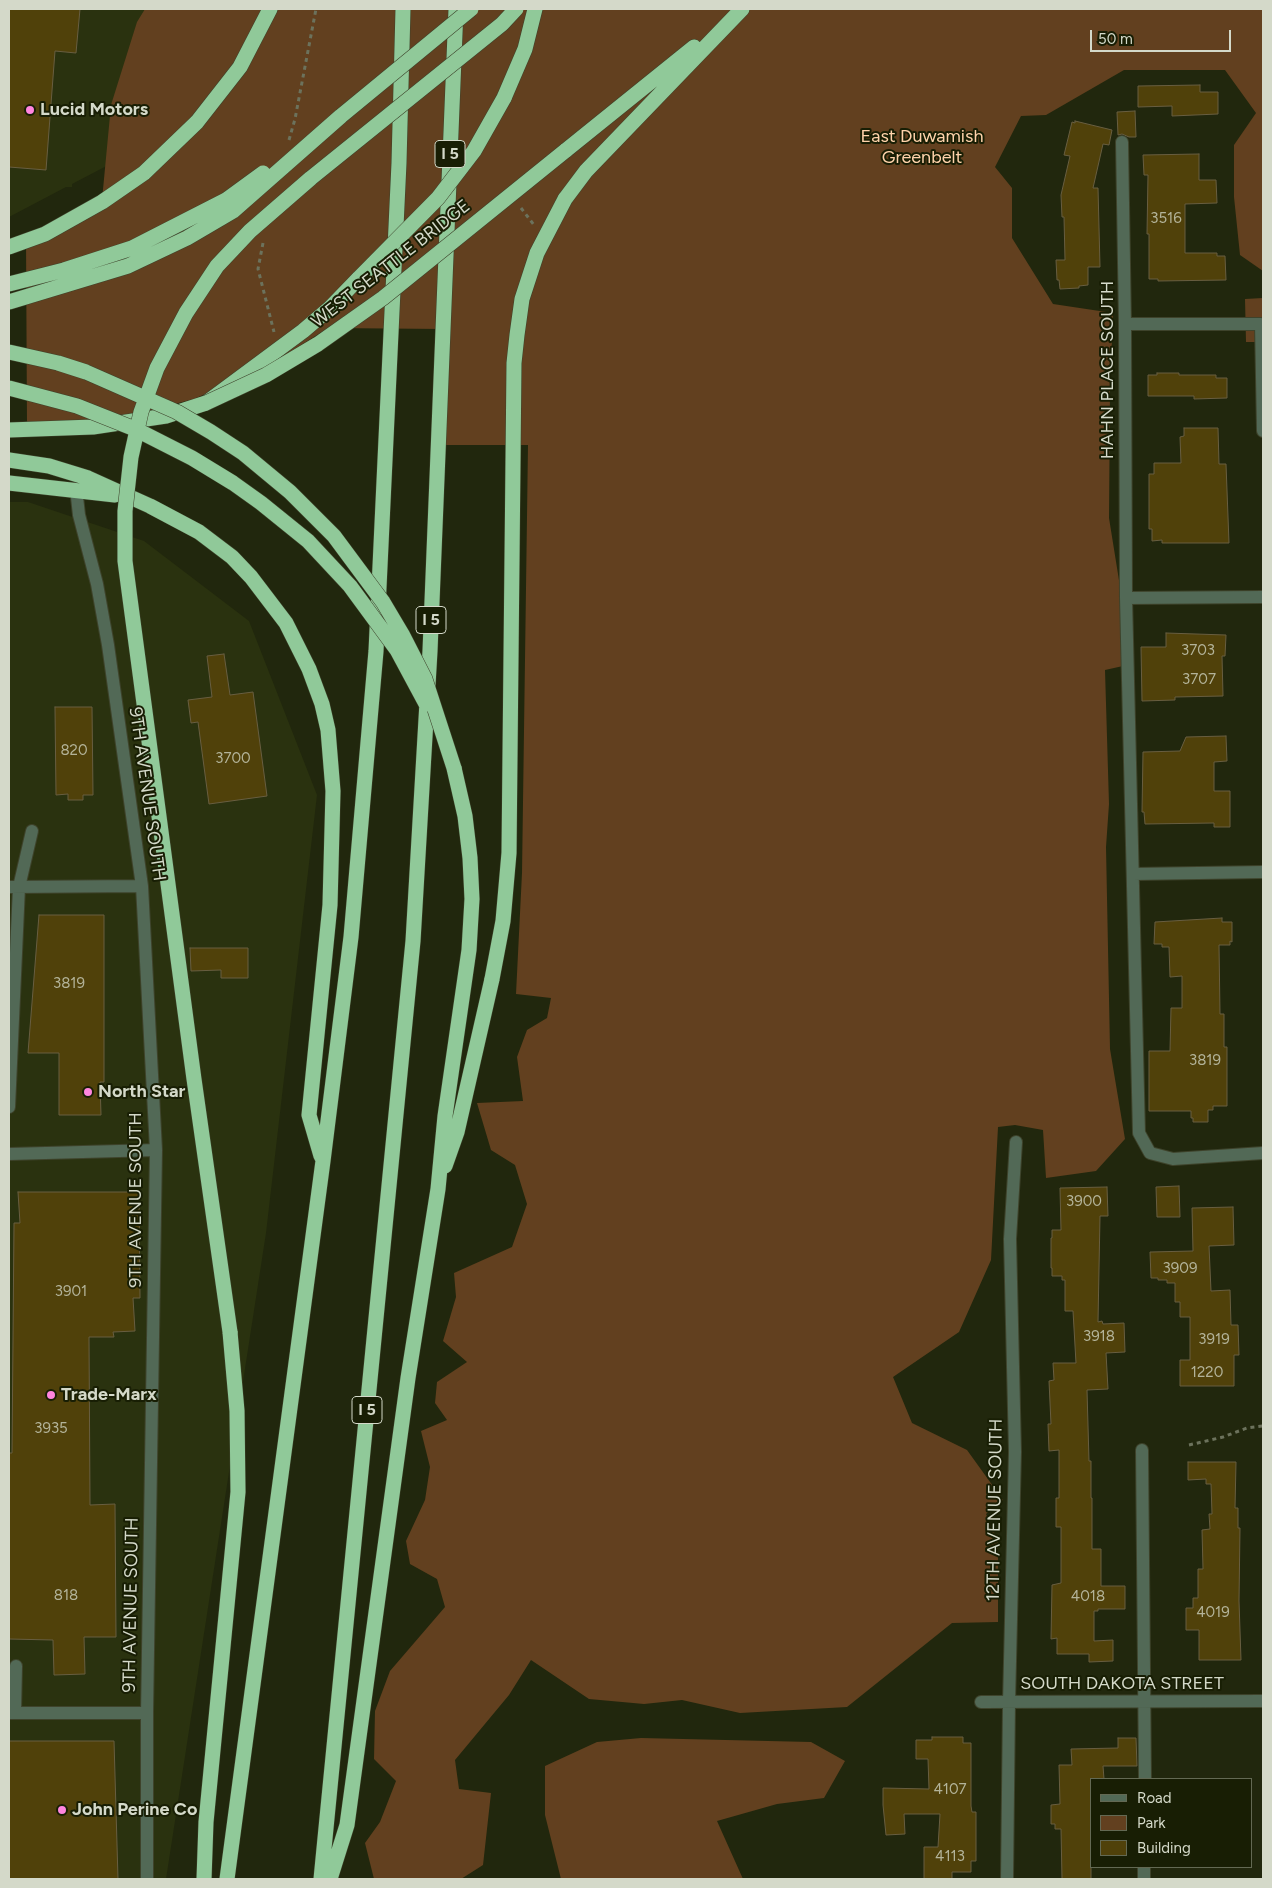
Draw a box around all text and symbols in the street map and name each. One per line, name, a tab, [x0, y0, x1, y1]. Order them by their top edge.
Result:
scale bar	[1092, 20, 1233, 52]
text: 50 m	[1098, 30, 1133, 48]
place label: Lucid Motors	[40, 99, 148, 121]
marker: Lucid Motors	[24, 104, 36, 116]
park label: East Duwamish Greenbelt	[861, 126, 983, 168]
road number: I 5	[435, 140, 465, 168]
street label: WEST SEATTLE BRIDGE	[307, 195, 475, 333]
house number: 3516	[1150, 210, 1182, 228]
street label: HAHN PLACE SOUTH	[1097, 281, 1119, 459]
road number: I 5	[416, 606, 446, 634]
house number: 3703	[1181, 642, 1215, 660]
house number: 3707	[1182, 671, 1216, 689]
street label: 9TH AVENUE SOUTH	[124, 706, 170, 882]
house number: 820	[60, 742, 88, 760]
house number: 3700	[215, 750, 251, 768]
house number: 3819	[53, 975, 85, 993]
house number: 3819	[1189, 1052, 1221, 1070]
place label: North Star	[98, 1081, 185, 1103]
marker: North Star	[82, 1086, 94, 1098]
street label: 9TH AVENUE SOUTH	[125, 1112, 147, 1288]
house number: 3900	[1066, 1193, 1102, 1211]
house number: 3909	[1163, 1260, 1197, 1278]
house number: 3901	[55, 1283, 87, 1301]
house number: 3918	[1083, 1328, 1115, 1346]
house number: 3919	[1198, 1331, 1230, 1349]
house number: 1220	[1191, 1364, 1223, 1382]
place label: Trade-Marx	[61, 1384, 157, 1406]
marker: Trade-Marx	[45, 1389, 57, 1401]
road number: I 5	[352, 1396, 382, 1424]
street label: 12TH AVENUE SOUTH	[983, 1418, 1007, 1602]
house number: 3935	[34, 1420, 68, 1438]
street label: 9TH AVENUE SOUTH	[119, 1517, 143, 1693]
house number: 818	[54, 1587, 78, 1605]
house number: 4018	[1071, 1588, 1105, 1606]
house number: 4019	[1196, 1604, 1230, 1622]
street label: SOUTH DAKOTA STREET	[1020, 1673, 1224, 1695]
legend	[1090, 1778, 1252, 1868]
house number: 4107	[933, 1781, 967, 1799]
text: Road	[1137, 1789, 1172, 1807]
place label: John Perine Co	[72, 1799, 197, 1821]
marker: John Perine Co	[56, 1804, 68, 1816]
text: Park	[1137, 1814, 1166, 1832]
text: Building	[1137, 1839, 1191, 1857]
house number: 4113	[935, 1848, 965, 1866]

